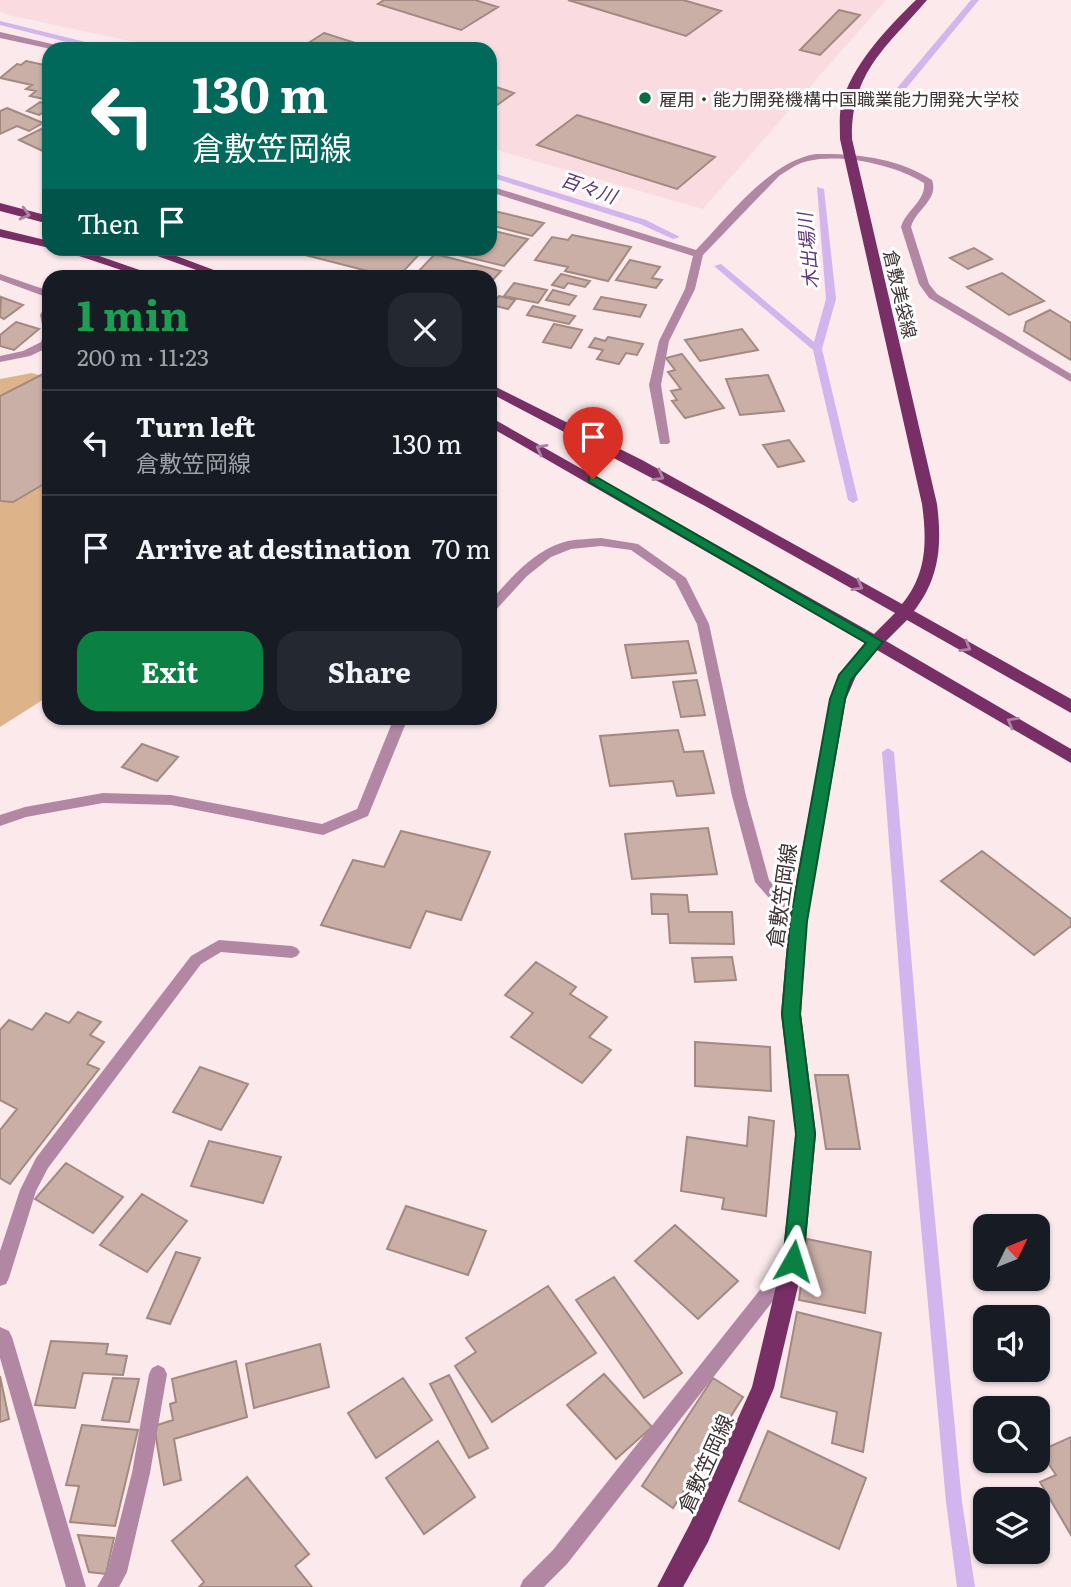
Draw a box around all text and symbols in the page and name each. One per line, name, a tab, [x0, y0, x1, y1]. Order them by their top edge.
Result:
text: 130 m	[192, 55, 328, 128]
icon: left	[77, 70, 168, 161]
place label: 雇用・能力開発機構中国職業能力開発大学校	[659, 85, 1019, 112]
marker: 雇用・能力開発機構中国職業能力開発大学校	[637, 90, 653, 106]
text: 倉敷笠岡線	[192, 122, 352, 170]
water label: 百々川	[557, 164, 622, 210]
text: Then	[77, 203, 139, 242]
icon: arrive	[153, 203, 191, 241]
one-way arrow	[18, 206, 30, 220]
water label: 木出場川	[790, 210, 824, 290]
street label: 倉敷美袋線	[878, 247, 924, 341]
text: 1 min	[77, 282, 189, 344]
button: close	[388, 293, 462, 367]
text: 200 m · 11:23	[77, 339, 209, 373]
text: Turn left	[136, 406, 255, 445]
pin	[563, 407, 623, 479]
icon: arrive	[574, 418, 612, 456]
text: 130 m	[392, 423, 462, 462]
icon: left	[77, 424, 115, 462]
one-way arrow	[535, 444, 548, 457]
text: 倉敷笠岡線	[136, 445, 251, 479]
one-way arrow	[652, 468, 664, 481]
text: Arrive at destination	[136, 528, 411, 567]
text: 70 m	[432, 528, 491, 567]
icon: arrive	[77, 529, 115, 567]
one-way arrow	[851, 578, 864, 591]
button: Exit	[77, 631, 263, 711]
button: Share	[277, 631, 462, 711]
one-way arrow	[958, 639, 971, 652]
one-way arrow	[1007, 718, 1020, 731]
street label: 倉敷笠岡線	[757, 841, 803, 949]
north arrow	[973, 1214, 1050, 1292]
map controls	[973, 1214, 1050, 1564]
position arrow	[756, 1224, 830, 1298]
button: sound	[973, 1305, 1050, 1382]
button: search	[973, 1396, 1050, 1473]
street label: 倉敷笠岡線	[668, 1409, 740, 1517]
button: layers	[973, 1487, 1050, 1564]

